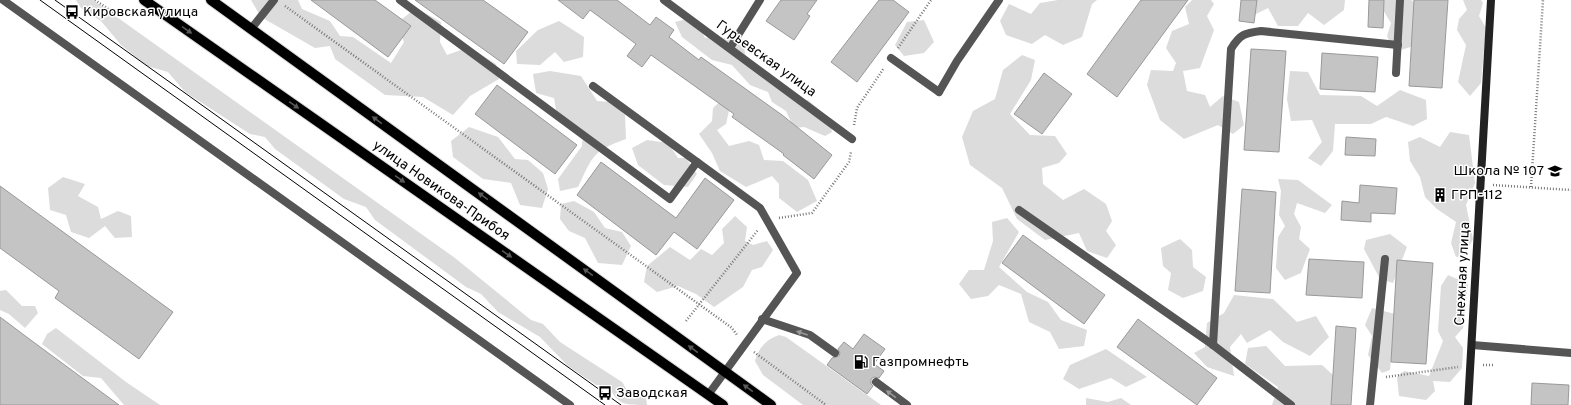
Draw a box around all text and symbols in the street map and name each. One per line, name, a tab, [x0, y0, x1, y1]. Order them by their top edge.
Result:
bus stop icon: Кировская улица	[64, 4, 80, 20]
place label: Кировская улица	[83, 4, 198, 21]
street label: Гурьевская улица	[713, 17, 819, 101]
one-way arrow	[182, 26, 192, 34]
one-way arrow	[288, 101, 299, 109]
one-way arrow	[372, 116, 383, 124]
street label: улица Новикова-Прибоя	[369, 137, 513, 245]
place label: Школа № 107	[1454, 163, 1544, 180]
school or university icon: Школа № 107	[1547, 163, 1563, 179]
one-way arrow	[395, 175, 406, 183]
building icon: ГРП-112	[1432, 187, 1448, 203]
place label: ГРП-112	[1451, 187, 1503, 204]
one-way arrow	[477, 192, 488, 200]
street label: Снежная улица	[1452, 222, 1474, 326]
one-way arrow	[502, 250, 512, 258]
one-way arrow	[583, 268, 594, 276]
one-way arrow	[796, 329, 808, 335]
one-way arrow	[688, 344, 699, 353]
fuel station icon: Газпромнефть	[853, 354, 869, 370]
place label: Газпромнефть	[872, 354, 969, 371]
one-way arrow	[742, 384, 753, 392]
bus stop icon: Заводская	[597, 385, 613, 401]
place label: Заводская	[616, 385, 688, 402]
one-way arrow	[886, 390, 897, 398]

